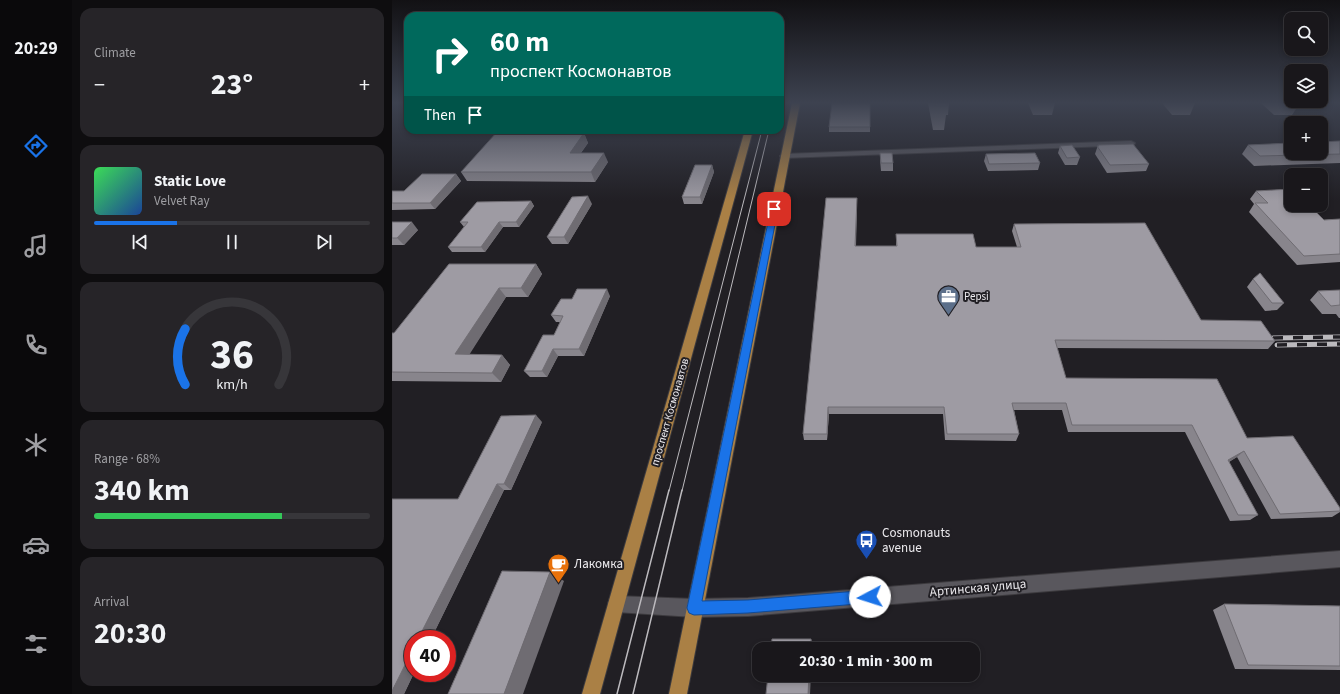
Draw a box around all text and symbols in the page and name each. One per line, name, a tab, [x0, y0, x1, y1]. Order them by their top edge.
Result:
map controls	[1284, 12, 1328, 212]
button: search	[1284, 12, 1328, 56]
text: 60 m	[490, 22, 549, 62]
icon: right	[424, 28, 476, 80]
text: 20:29	[14, 36, 58, 61]
text: Climate	[94, 44, 136, 62]
text: проспект Космонавтов	[490, 59, 672, 84]
text: 23°	[211, 63, 253, 106]
button: layers	[1284, 64, 1328, 108]
text: −	[94, 69, 105, 101]
text: +	[359, 69, 370, 101]
icon: arrive	[464, 104, 486, 126]
text: Then	[424, 105, 456, 126]
button: +	[1284, 116, 1328, 160]
icon: directions	[22, 132, 50, 160]
button: −	[1284, 168, 1328, 212]
text: Static Love	[154, 171, 226, 192]
text: Velvet Ray	[154, 192, 210, 210]
pin	[757, 192, 791, 226]
icon: arrive	[763, 198, 785, 220]
icon: previous	[129, 231, 151, 253]
icon: pause	[221, 231, 243, 253]
icon: next	[313, 231, 335, 253]
icon: music	[22, 232, 50, 260]
office icon: Pepsi	[935, 283, 961, 316]
place label: Pepsi	[964, 289, 989, 304]
text: 36	[210, 325, 254, 385]
icon: phone	[22, 331, 50, 359]
street label: проспект Космонавтов	[648, 356, 693, 467]
text: km/h	[216, 374, 248, 395]
icon: climate	[22, 431, 50, 459]
text: Range · 68%	[94, 450, 160, 468]
text: 340 km	[94, 469, 190, 512]
place label: Cosmonauts avenue	[882, 524, 951, 557]
bus stop icon: Cosmonauts avenue	[854, 527, 880, 560]
icon: car	[22, 531, 50, 559]
cafe icon: Лакомка	[546, 551, 572, 584]
place label: Лакомка	[574, 555, 623, 573]
street label: Артинская улица	[929, 575, 1027, 601]
position arrow	[849, 576, 891, 618]
text: Arrival	[94, 593, 129, 611]
text: 20:30	[94, 612, 166, 655]
icon: filters	[22, 630, 50, 658]
speed limit sign: 40	[404, 630, 456, 682]
text: 20:30 · 1 min · 300 m	[799, 651, 933, 672]

